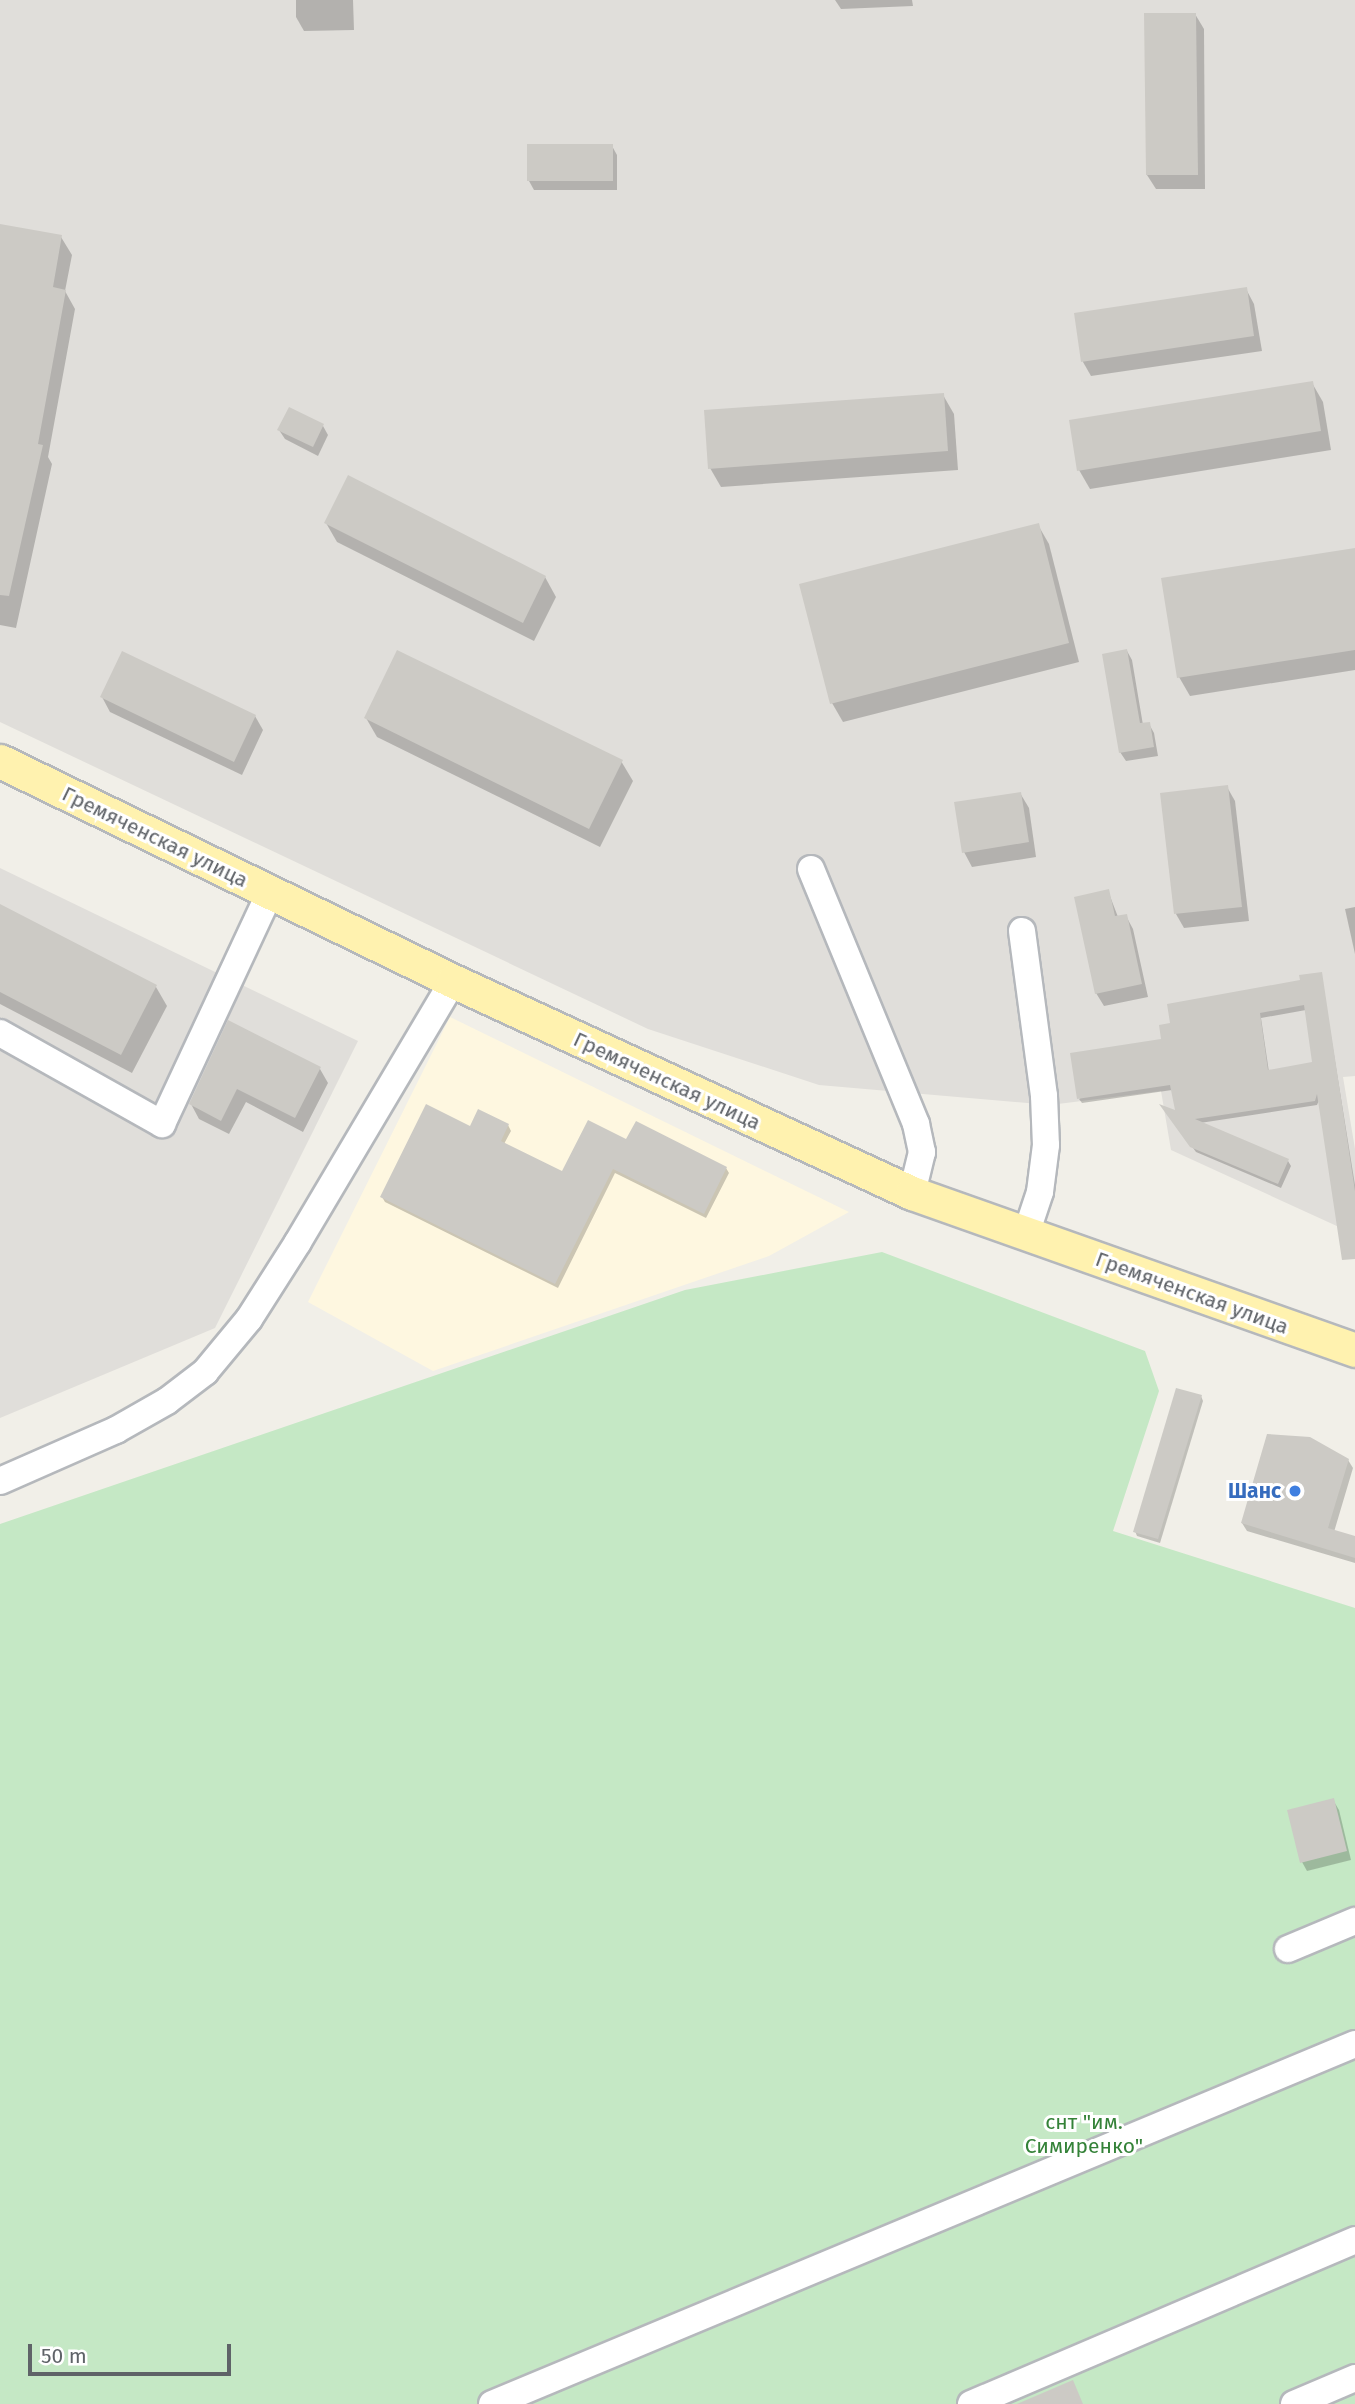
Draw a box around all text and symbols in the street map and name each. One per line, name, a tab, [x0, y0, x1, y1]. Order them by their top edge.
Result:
street label: Гремяченская улица	[58, 781, 252, 893]
street label: Гремяченская улица	[569, 1027, 765, 1135]
street label: Гремяченская улица	[1092, 1246, 1292, 1340]
place label: Шанс	[1228, 1478, 1281, 1504]
marker: Шанс	[1287, 1483, 1303, 1499]
park label: снт "им. Симиренко"	[1025, 2109, 1143, 2159]
scale bar	[32, 2330, 234, 2374]
text: 50 m	[41, 2343, 87, 2369]

